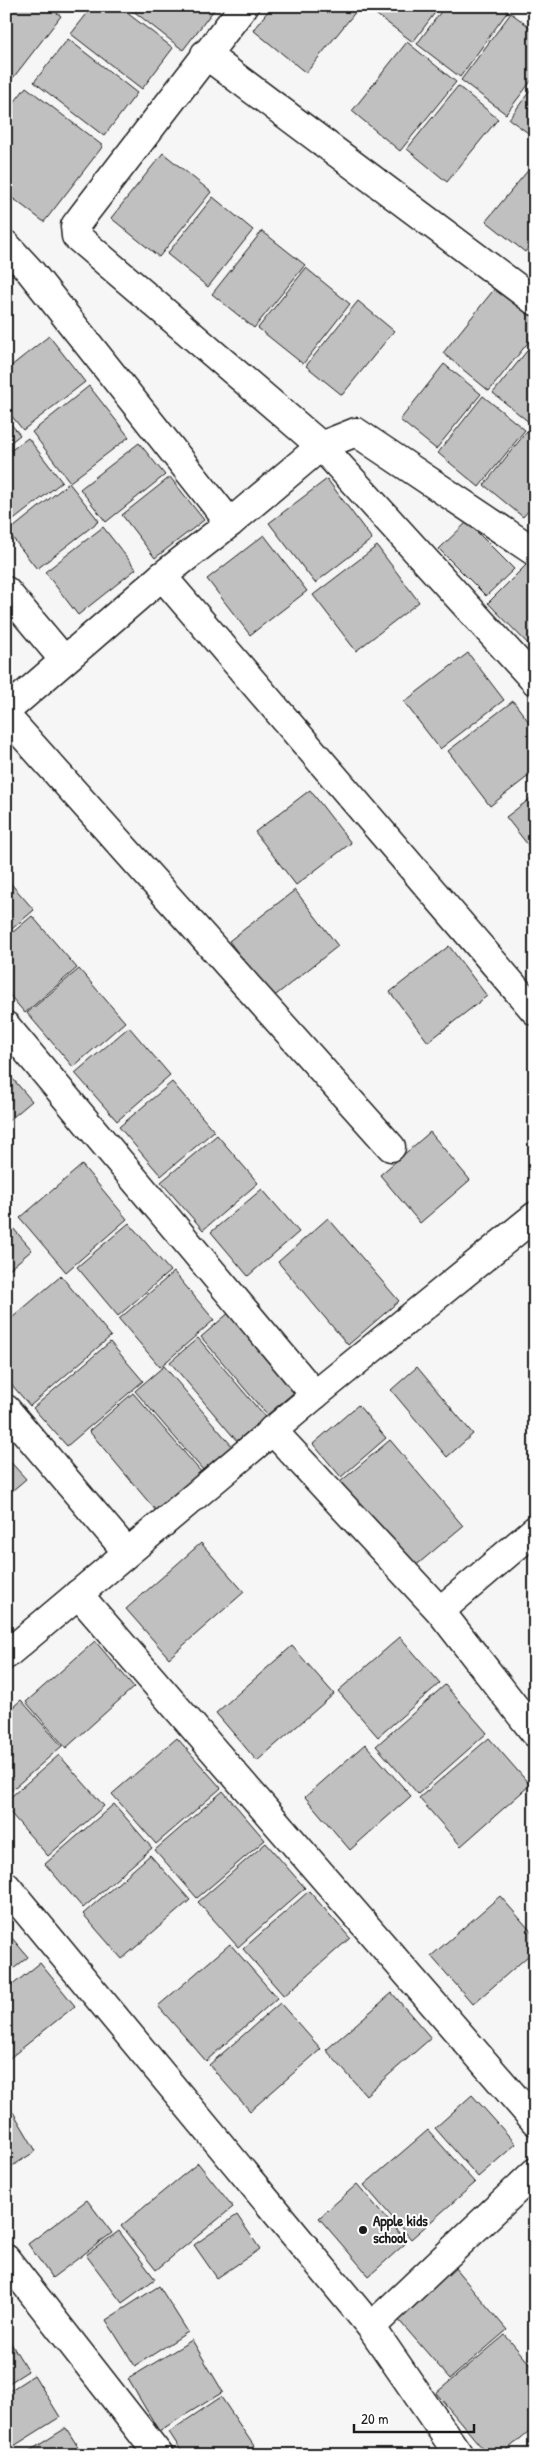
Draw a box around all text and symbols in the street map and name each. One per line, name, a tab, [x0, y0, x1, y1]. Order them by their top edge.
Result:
place label: Apple kids school	[373, 2210, 428, 2248]
marker: Apple kids school	[357, 2224, 369, 2236]
scale bar	[354, 2401, 474, 2433]
text: 20 m	[361, 2408, 388, 2429]

